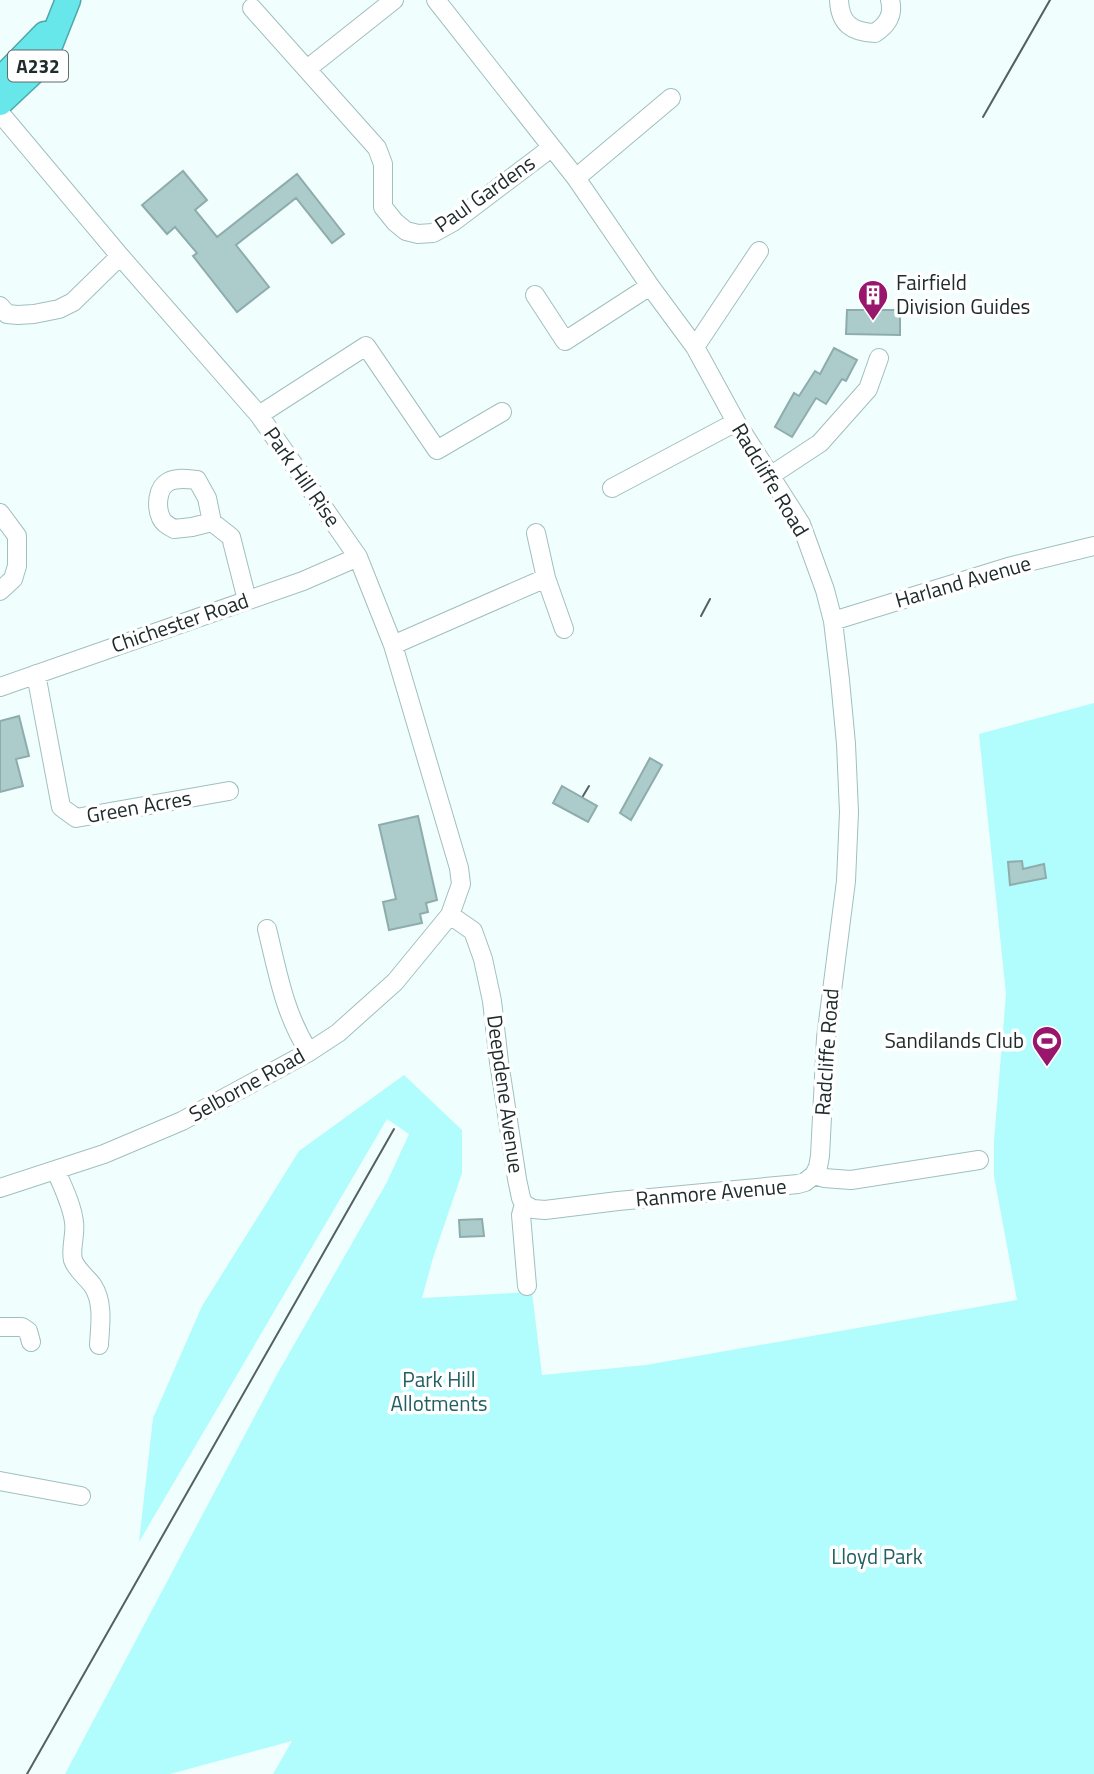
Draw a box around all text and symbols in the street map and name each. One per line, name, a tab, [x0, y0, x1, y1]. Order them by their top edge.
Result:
road number: A232	[8, 50, 68, 82]
street label: Paul Gardens	[427, 147, 541, 240]
place label: Fairfield Division Guides	[896, 266, 1030, 322]
building icon: Fairfield Division Guides	[856, 278, 890, 322]
street label: Radcliffe Road	[724, 417, 817, 542]
street label: Park Hill Rise	[256, 420, 349, 533]
street label: Harland Avenue	[891, 546, 1034, 616]
street label: Chichester Road	[107, 584, 253, 661]
street label: Green Acres	[84, 781, 194, 831]
street label: Radcliffe Road	[806, 987, 846, 1117]
street label: Deepdene Avenue	[479, 1013, 533, 1175]
place label: Sandilands Club	[884, 1024, 1024, 1056]
sports icon: Sandilands Club	[1030, 1024, 1064, 1068]
street label: Selborne Road	[183, 1039, 310, 1129]
street label: Ranmore Avenue	[634, 1169, 788, 1215]
park label: Park Hill Allotments	[390, 1363, 488, 1419]
park label: Lloyd Park	[831, 1540, 923, 1572]

